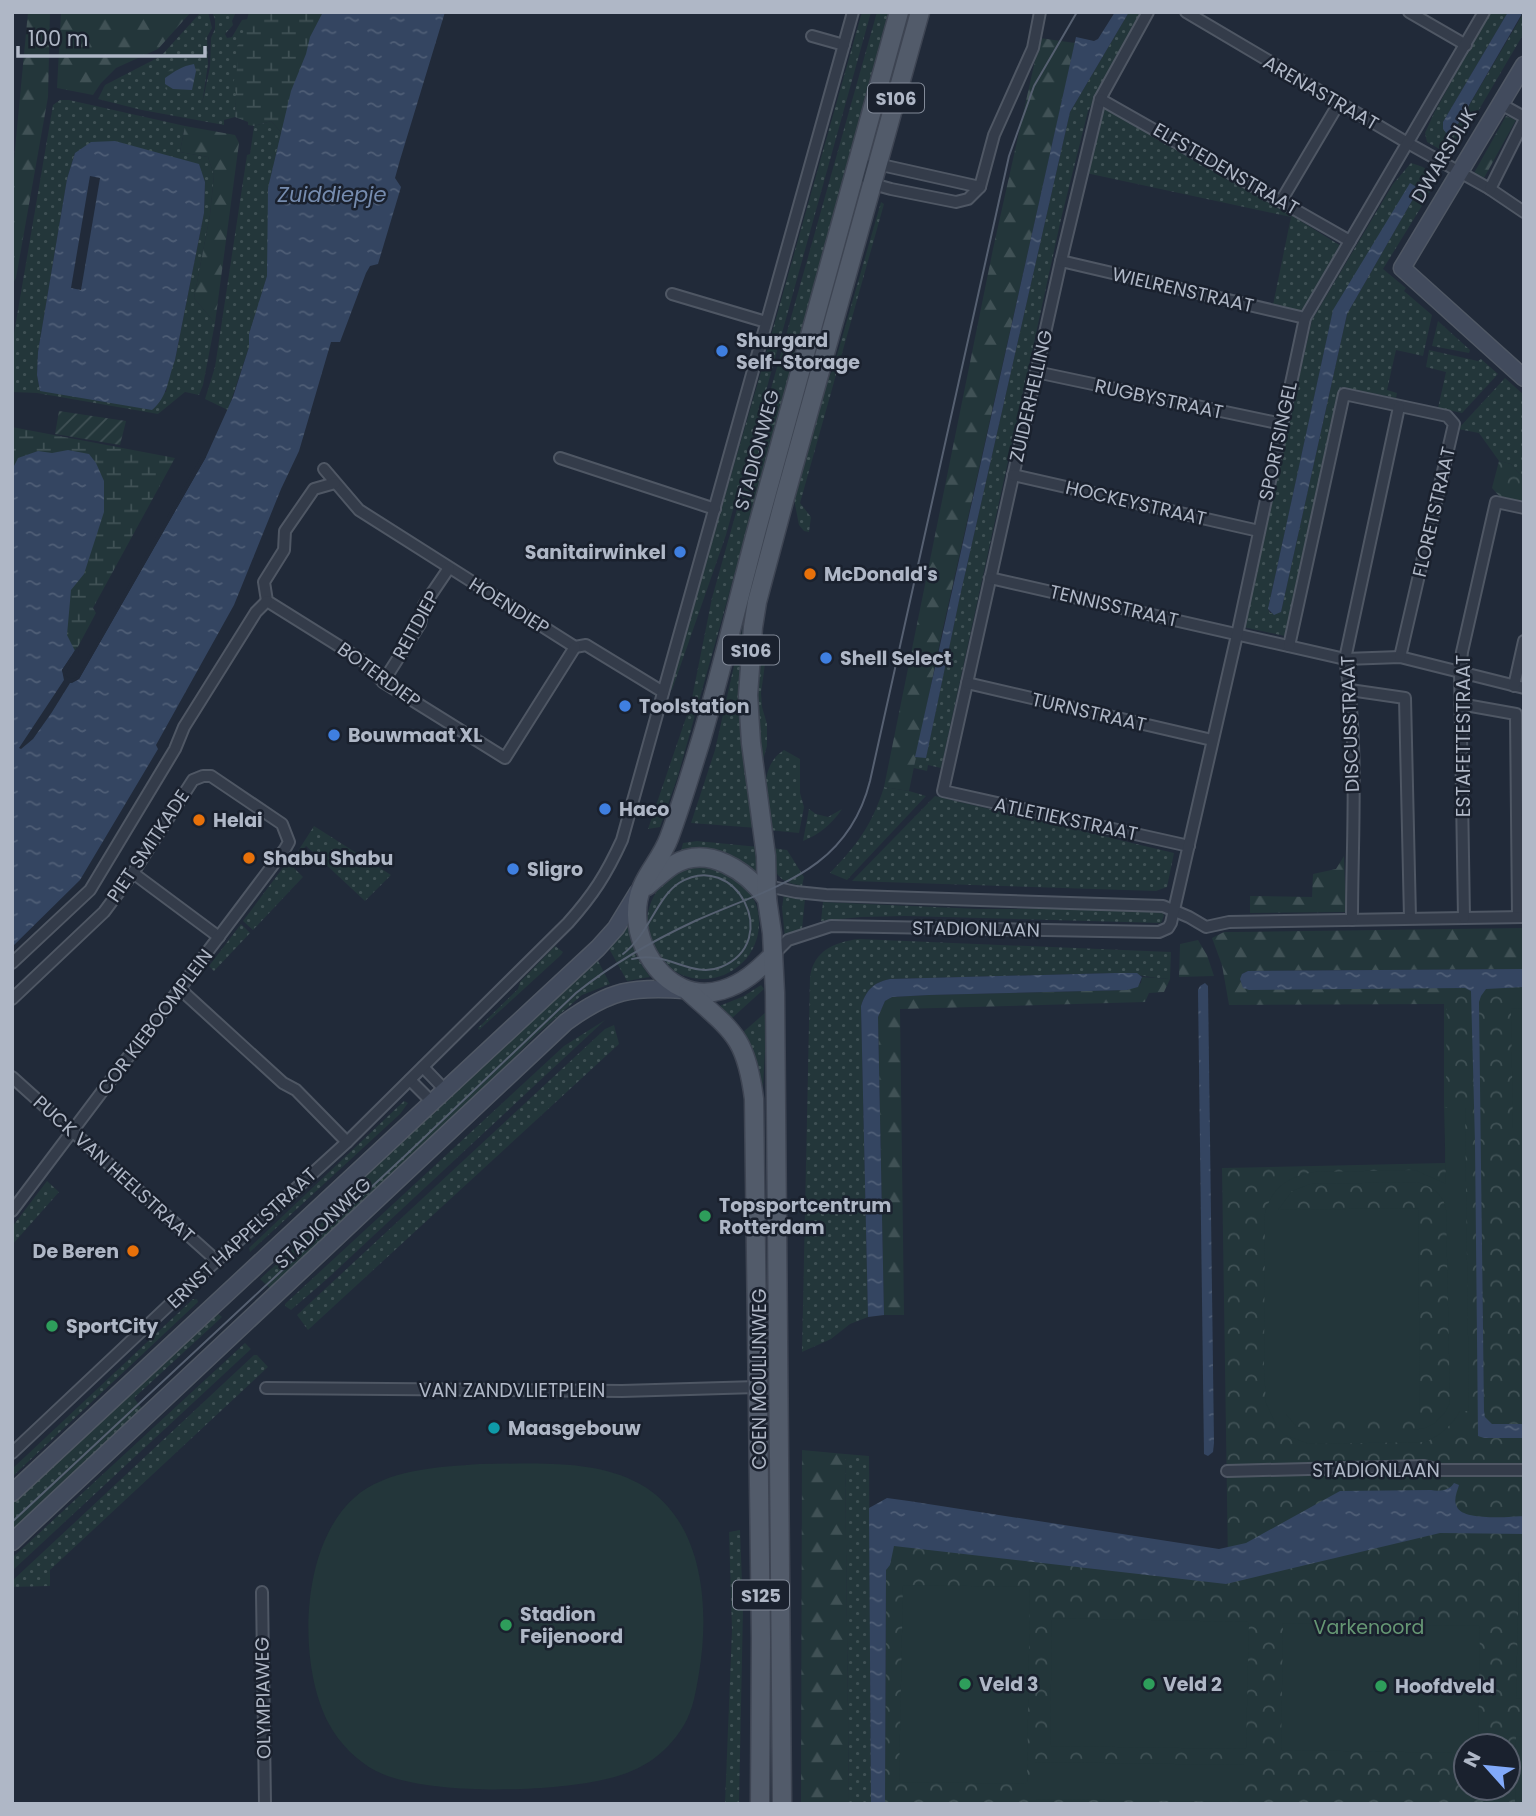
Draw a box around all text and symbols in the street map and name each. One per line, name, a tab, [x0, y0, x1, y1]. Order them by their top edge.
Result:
scale bar	[18, 14, 205, 58]
text: 100 m	[28, 24, 88, 53]
street label: ARENASTRAAT	[1258, 49, 1384, 137]
road number: S106	[868, 84, 924, 113]
street label: DWARSDIJK	[1405, 102, 1483, 208]
street label: ELFSTEDENSTRAAT	[1148, 116, 1304, 222]
water label: Zuiddiepje	[277, 180, 386, 209]
street label: WIELRENSTRAAT	[1109, 261, 1257, 319]
place label: Shurgard Self-Storage	[736, 327, 860, 376]
street label: ZUIDERHELLING	[1003, 327, 1059, 465]
marker: Shurgard Self-Storage	[714, 343, 730, 359]
street label: RUGBYSTRAAT	[1092, 372, 1226, 426]
street label: SPORTSINGEL	[1252, 379, 1304, 503]
street label: STADIONWEG	[728, 387, 786, 513]
street label: FLORETSTRAAT	[1406, 444, 1462, 580]
street label: HOCKEYSTRAAT	[1063, 474, 1209, 532]
place label: Sanitairwinkel	[525, 539, 666, 566]
marker: Sanitairwinkel	[672, 544, 688, 560]
place label: McDonald's	[824, 561, 938, 588]
marker: McDonald's	[802, 566, 818, 582]
street label: HOENDIEP	[464, 571, 554, 641]
street label: TENNISSTRAAT	[1047, 578, 1181, 634]
street label: REITDIEP	[386, 586, 446, 664]
street label: BOTERDIEP	[332, 636, 426, 714]
road number: S106	[723, 636, 779, 664]
place label: Shell Select	[840, 645, 952, 672]
marker: Shell Select	[818, 650, 834, 666]
street label: DISCUSSTRAAT	[1334, 655, 1366, 793]
street label: ESTAFETTESTRAAT	[1450, 655, 1477, 817]
street label: TURNSTRAAT	[1029, 686, 1149, 738]
place label: Toolstation	[639, 693, 750, 720]
marker: Toolstation	[617, 698, 633, 714]
place label: Bouwmaat XL	[348, 722, 482, 749]
marker: Bouwmaat XL	[326, 727, 342, 743]
street label: PIET SMITKADE	[100, 784, 196, 908]
street label: ATLETIEKSTRAAT	[992, 791, 1140, 847]
place label: Haco	[619, 796, 669, 823]
marker: Haco	[597, 801, 613, 817]
place label: Helai	[213, 807, 263, 834]
marker: Helai	[191, 812, 207, 828]
place label: Shabu Shabu	[263, 845, 393, 872]
marker: Shabu Shabu	[241, 850, 257, 866]
place label: Sligro	[527, 856, 583, 883]
marker: Sligro	[505, 861, 521, 877]
street label: STADIONLAAN	[912, 914, 1040, 944]
street label: COR KIEBOOMPLEIN	[91, 943, 219, 1101]
street label: PUCK VAN HEELSTRAAT	[27, 1089, 201, 1249]
street label: ERNST HAPPELSTRAAT	[161, 1161, 323, 1315]
street label: STADIONWEG	[269, 1171, 377, 1275]
place label: Topsportcentrum Rotterdam	[719, 1192, 891, 1241]
marker: Topsportcentrum Rotterdam	[697, 1208, 713, 1224]
place label: De Beren	[33, 1238, 119, 1265]
marker: De Beren	[125, 1243, 141, 1259]
street label: COEN MOULIJNWEG	[746, 1288, 773, 1470]
place label: SportCity	[66, 1313, 159, 1340]
marker: SportCity	[44, 1318, 60, 1334]
street label: VAN ZANDVLIETPLEIN	[419, 1377, 605, 1404]
place label: Maasgebouw	[508, 1415, 641, 1442]
marker: Maasgebouw	[486, 1420, 502, 1436]
street label: STADIONLAAN	[1312, 1457, 1440, 1484]
road number: S125	[733, 1580, 789, 1610]
place label: Stadion Feijenoord	[520, 1601, 623, 1650]
park label: Varkenoord	[1314, 1614, 1424, 1641]
marker: Stadion Feijenoord	[498, 1617, 514, 1633]
street label: OLYMPIAWEG	[248, 1637, 278, 1759]
place label: Veld 3	[979, 1671, 1039, 1698]
place label: Veld 2	[1163, 1671, 1222, 1698]
place label: Hoofdveld	[1395, 1673, 1495, 1700]
marker: Veld 3	[957, 1676, 973, 1692]
marker: Veld 2	[1141, 1676, 1157, 1692]
marker: Hoofdveld	[1373, 1678, 1389, 1694]
north arrow	[1452, 1732, 1522, 1802]
text: N	[1457, 1747, 1488, 1772]

